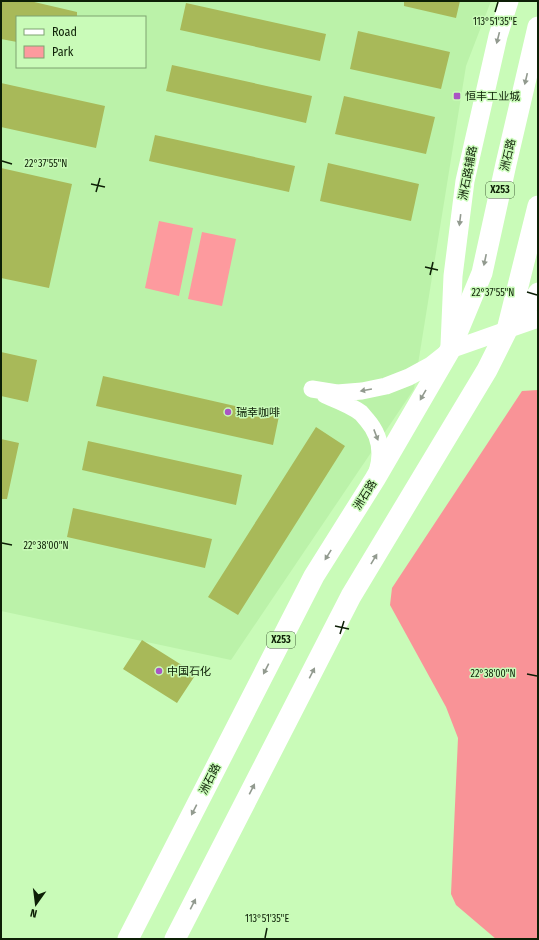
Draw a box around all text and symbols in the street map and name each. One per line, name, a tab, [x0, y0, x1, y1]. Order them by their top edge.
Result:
legend	[16, 16, 146, 68]
text: 113°51'35"E	[473, 16, 517, 28]
text: Road	[52, 25, 77, 39]
one-way arrow	[494, 32, 500, 45]
text: Park	[52, 45, 74, 59]
one-way arrow	[522, 73, 528, 85]
place label: 恒丰工业城	[465, 90, 520, 103]
marker: 恒丰工业城	[452, 91, 462, 101]
street label: 洲石路	[498, 137, 518, 173]
street label: 洲石路辅路	[456, 145, 480, 201]
text: 22°37'55"N	[25, 158, 67, 170]
road number: X253	[486, 182, 514, 198]
one-way arrow	[457, 214, 463, 226]
one-way arrow	[481, 254, 487, 266]
text: 22°37'55"N	[472, 287, 514, 299]
one-way arrow	[360, 388, 372, 394]
one-way arrow	[420, 389, 427, 401]
place label: 瑞幸咖啡	[236, 406, 280, 419]
marker: 瑞幸咖啡	[223, 407, 233, 417]
one-way arrow	[374, 429, 380, 441]
street label: 洲石路	[351, 478, 379, 512]
text: 22°38'00"N	[24, 540, 68, 552]
one-way arrow	[324, 549, 331, 561]
one-way arrow	[370, 553, 377, 565]
road number: X253	[267, 632, 295, 648]
one-way arrow	[263, 664, 270, 675]
place label: 中国石化	[167, 665, 211, 678]
marker: 中国石化	[154, 666, 164, 676]
one-way arrow	[308, 667, 315, 679]
text: 22°38'00"N	[471, 668, 515, 680]
street label: 洲石路	[197, 761, 223, 797]
one-way arrow	[249, 783, 255, 794]
one-way arrow	[191, 804, 197, 816]
north arrow	[16, 884, 56, 924]
one-way arrow	[189, 899, 196, 910]
text: N	[29, 906, 38, 920]
text: 113°51'35"E	[245, 913, 289, 925]

